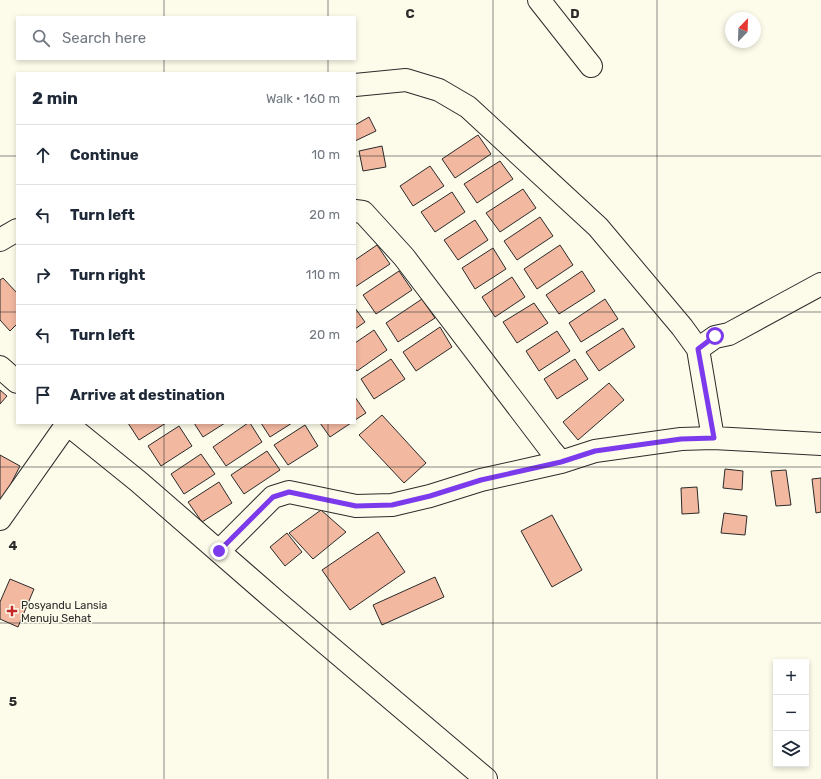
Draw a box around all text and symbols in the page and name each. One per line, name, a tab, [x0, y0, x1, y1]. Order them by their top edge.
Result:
text: C	[405, 6, 415, 21]
text: D	[570, 6, 580, 21]
north arrow	[725, 12, 761, 48]
search box	[16, 16, 356, 60]
icon: search	[30, 27, 52, 49]
text: Search here	[62, 29, 146, 47]
text: 2 min	[32, 88, 78, 108]
text: Walk · 160 m	[266, 91, 340, 106]
icon: ahead	[32, 144, 54, 166]
text: Continue	[70, 146, 139, 164]
text: 10 m	[311, 147, 340, 162]
icon: left	[32, 204, 54, 226]
text: Turn left	[70, 206, 135, 224]
text: 20 m	[309, 207, 340, 222]
icon: right	[32, 264, 54, 286]
text: Turn right	[70, 266, 145, 284]
text: 110 m	[306, 267, 340, 282]
icon: left	[32, 324, 54, 346]
text: Turn left	[70, 326, 135, 344]
text: 20 m	[309, 327, 340, 342]
route start	[706, 327, 724, 345]
icon: arrive	[32, 384, 54, 406]
text: Arrive at destination	[70, 386, 225, 404]
text: 4	[9, 538, 18, 553]
route end	[210, 542, 228, 560]
place label: Posyandu Lansia Menuju Sehat	[21, 599, 107, 625]
marker: Posyandu Lansia Menuju Sehat	[6, 605, 18, 617]
map controls	[773, 659, 809, 767]
button: +	[773, 659, 809, 695]
text: 5	[9, 694, 17, 709]
button: −	[773, 695, 809, 731]
button: layers	[773, 731, 809, 767]

